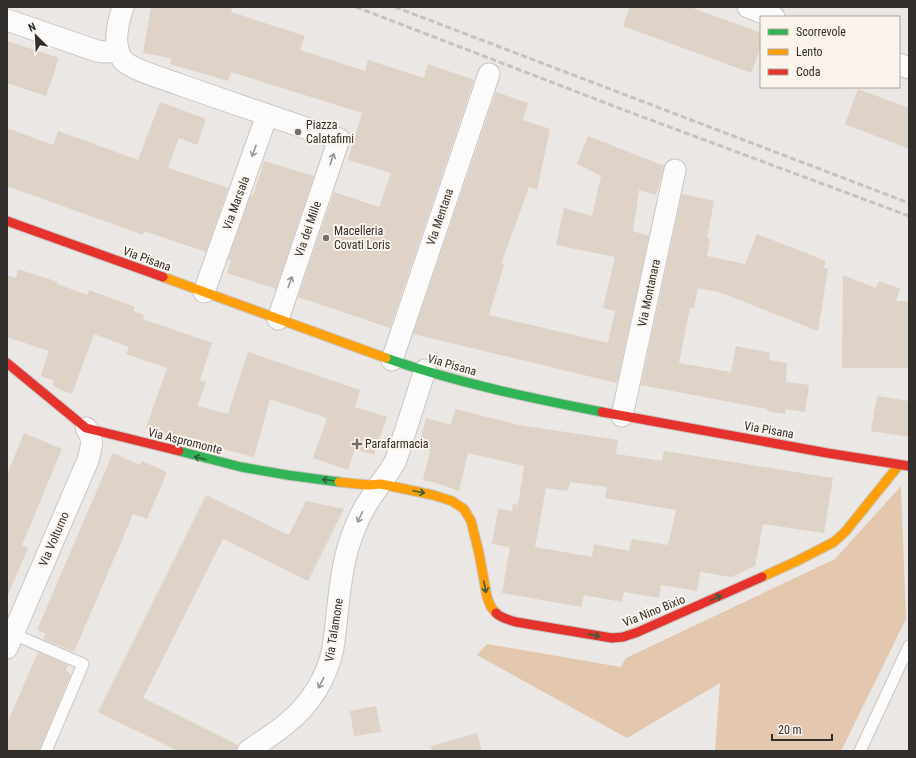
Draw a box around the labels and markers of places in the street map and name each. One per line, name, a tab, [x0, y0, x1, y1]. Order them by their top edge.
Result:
place label: Piazza Calatafimi	[306, 118, 354, 146]
marker: Piazza Calatafimi	[293, 127, 303, 137]
place label: Macelleria Covati Loris	[334, 224, 390, 252]
marker: Macelleria Covati Loris	[321, 233, 331, 243]
place label: Parafarmacia	[365, 437, 429, 451]
marker: Parafarmacia	[352, 439, 362, 449]

